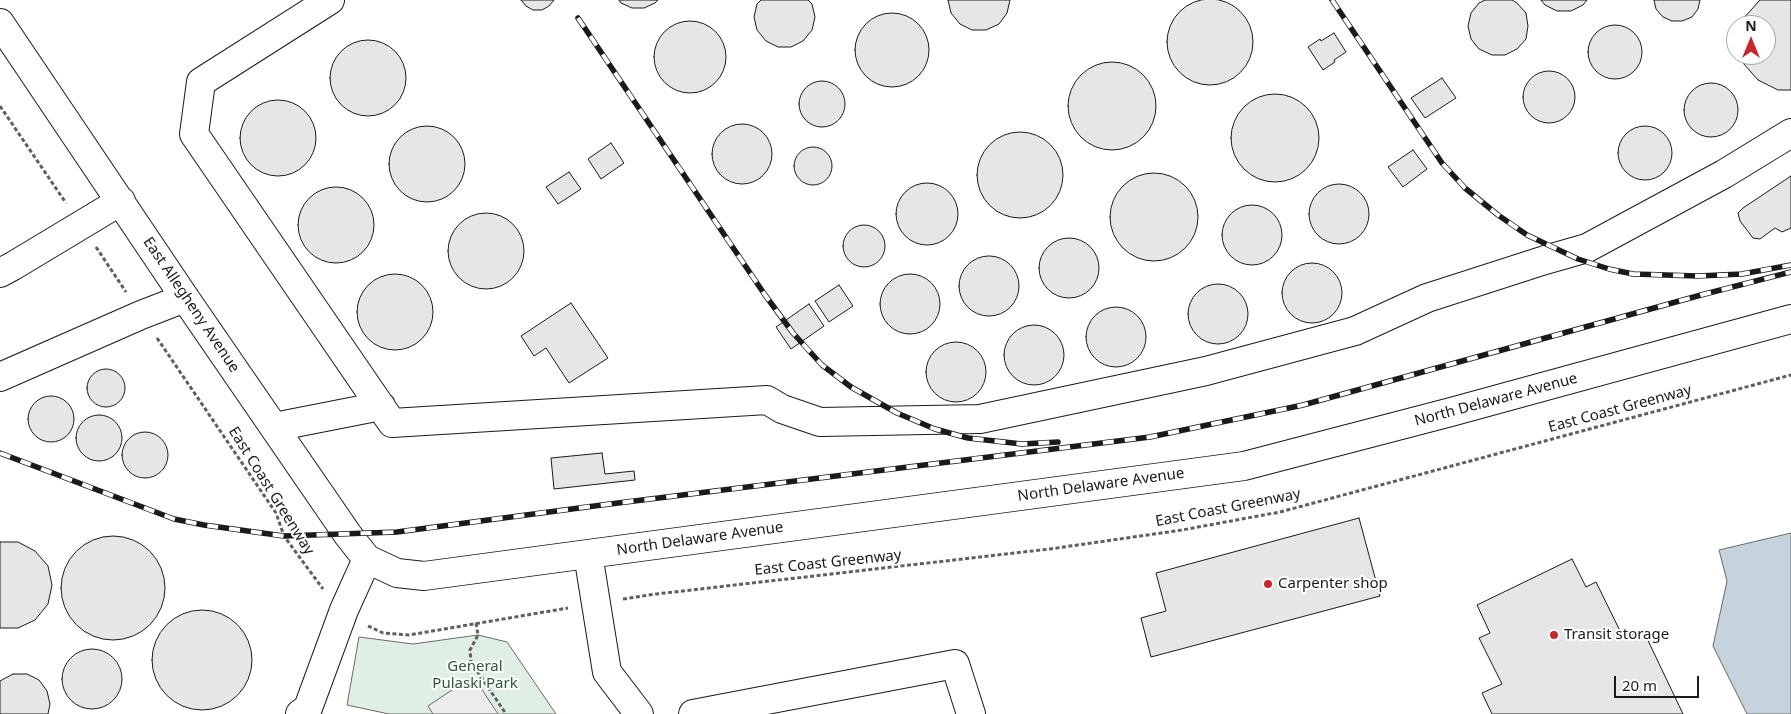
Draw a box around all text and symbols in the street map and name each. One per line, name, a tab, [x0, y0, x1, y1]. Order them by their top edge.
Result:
north arrow	[1726, 15, 1776, 65]
text: N	[1745, 16, 1757, 35]
street label: East Allegheny Avenue	[139, 234, 243, 376]
street label: North Delaware Avenue	[1412, 370, 1580, 430]
street label: East Coast Greenway	[1546, 381, 1694, 437]
street label: East Coast Greenway	[224, 424, 318, 558]
street label: North Delaware Avenue	[1017, 464, 1185, 506]
street label: East Coast Greenway	[1154, 485, 1302, 531]
street label: North Delaware Avenue	[616, 518, 784, 560]
street label: East Coast Greenway	[754, 546, 902, 580]
place label: Carpenter shop	[1278, 575, 1388, 593]
marker: Carpenter shop	[1262, 578, 1274, 590]
place label: Transit storage	[1564, 626, 1669, 644]
marker: Transit storage	[1548, 629, 1560, 641]
park label: General Pulaski Park	[432, 658, 518, 693]
scale bar	[1616, 666, 1701, 698]
text: 20 m	[1622, 675, 1657, 695]

